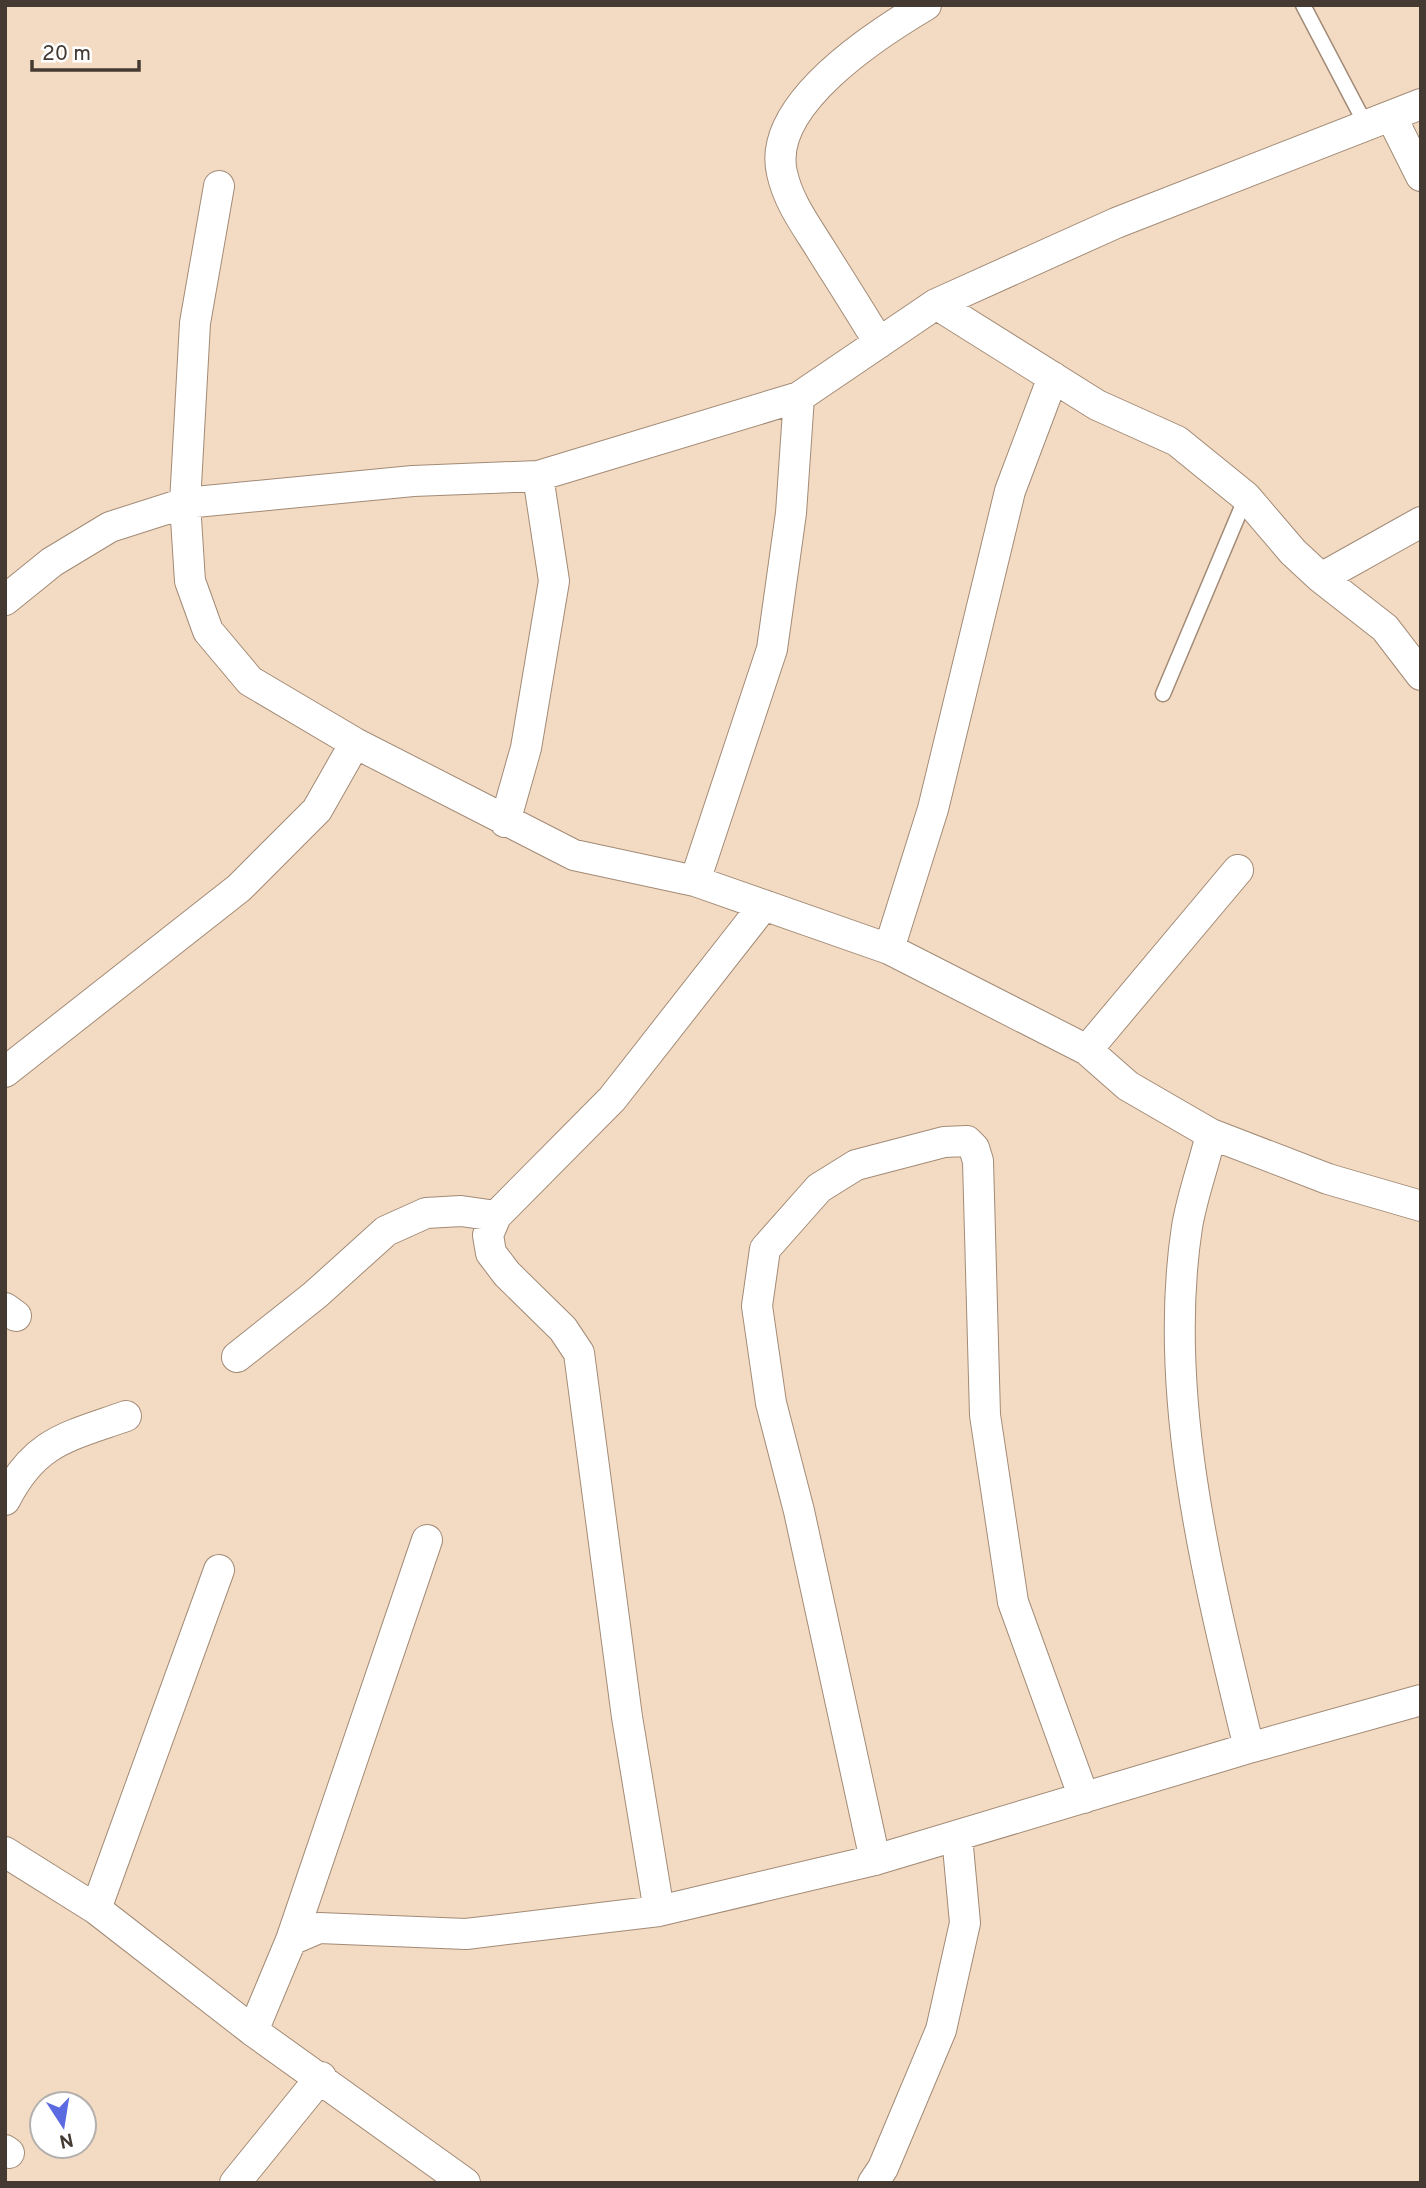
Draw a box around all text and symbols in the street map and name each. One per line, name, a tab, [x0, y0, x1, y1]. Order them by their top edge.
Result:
scale bar	[32, 28, 138, 72]
text: 20 m	[42, 41, 91, 68]
north arrow	[28, 2090, 98, 2160]
text: N	[57, 2127, 75, 2153]

